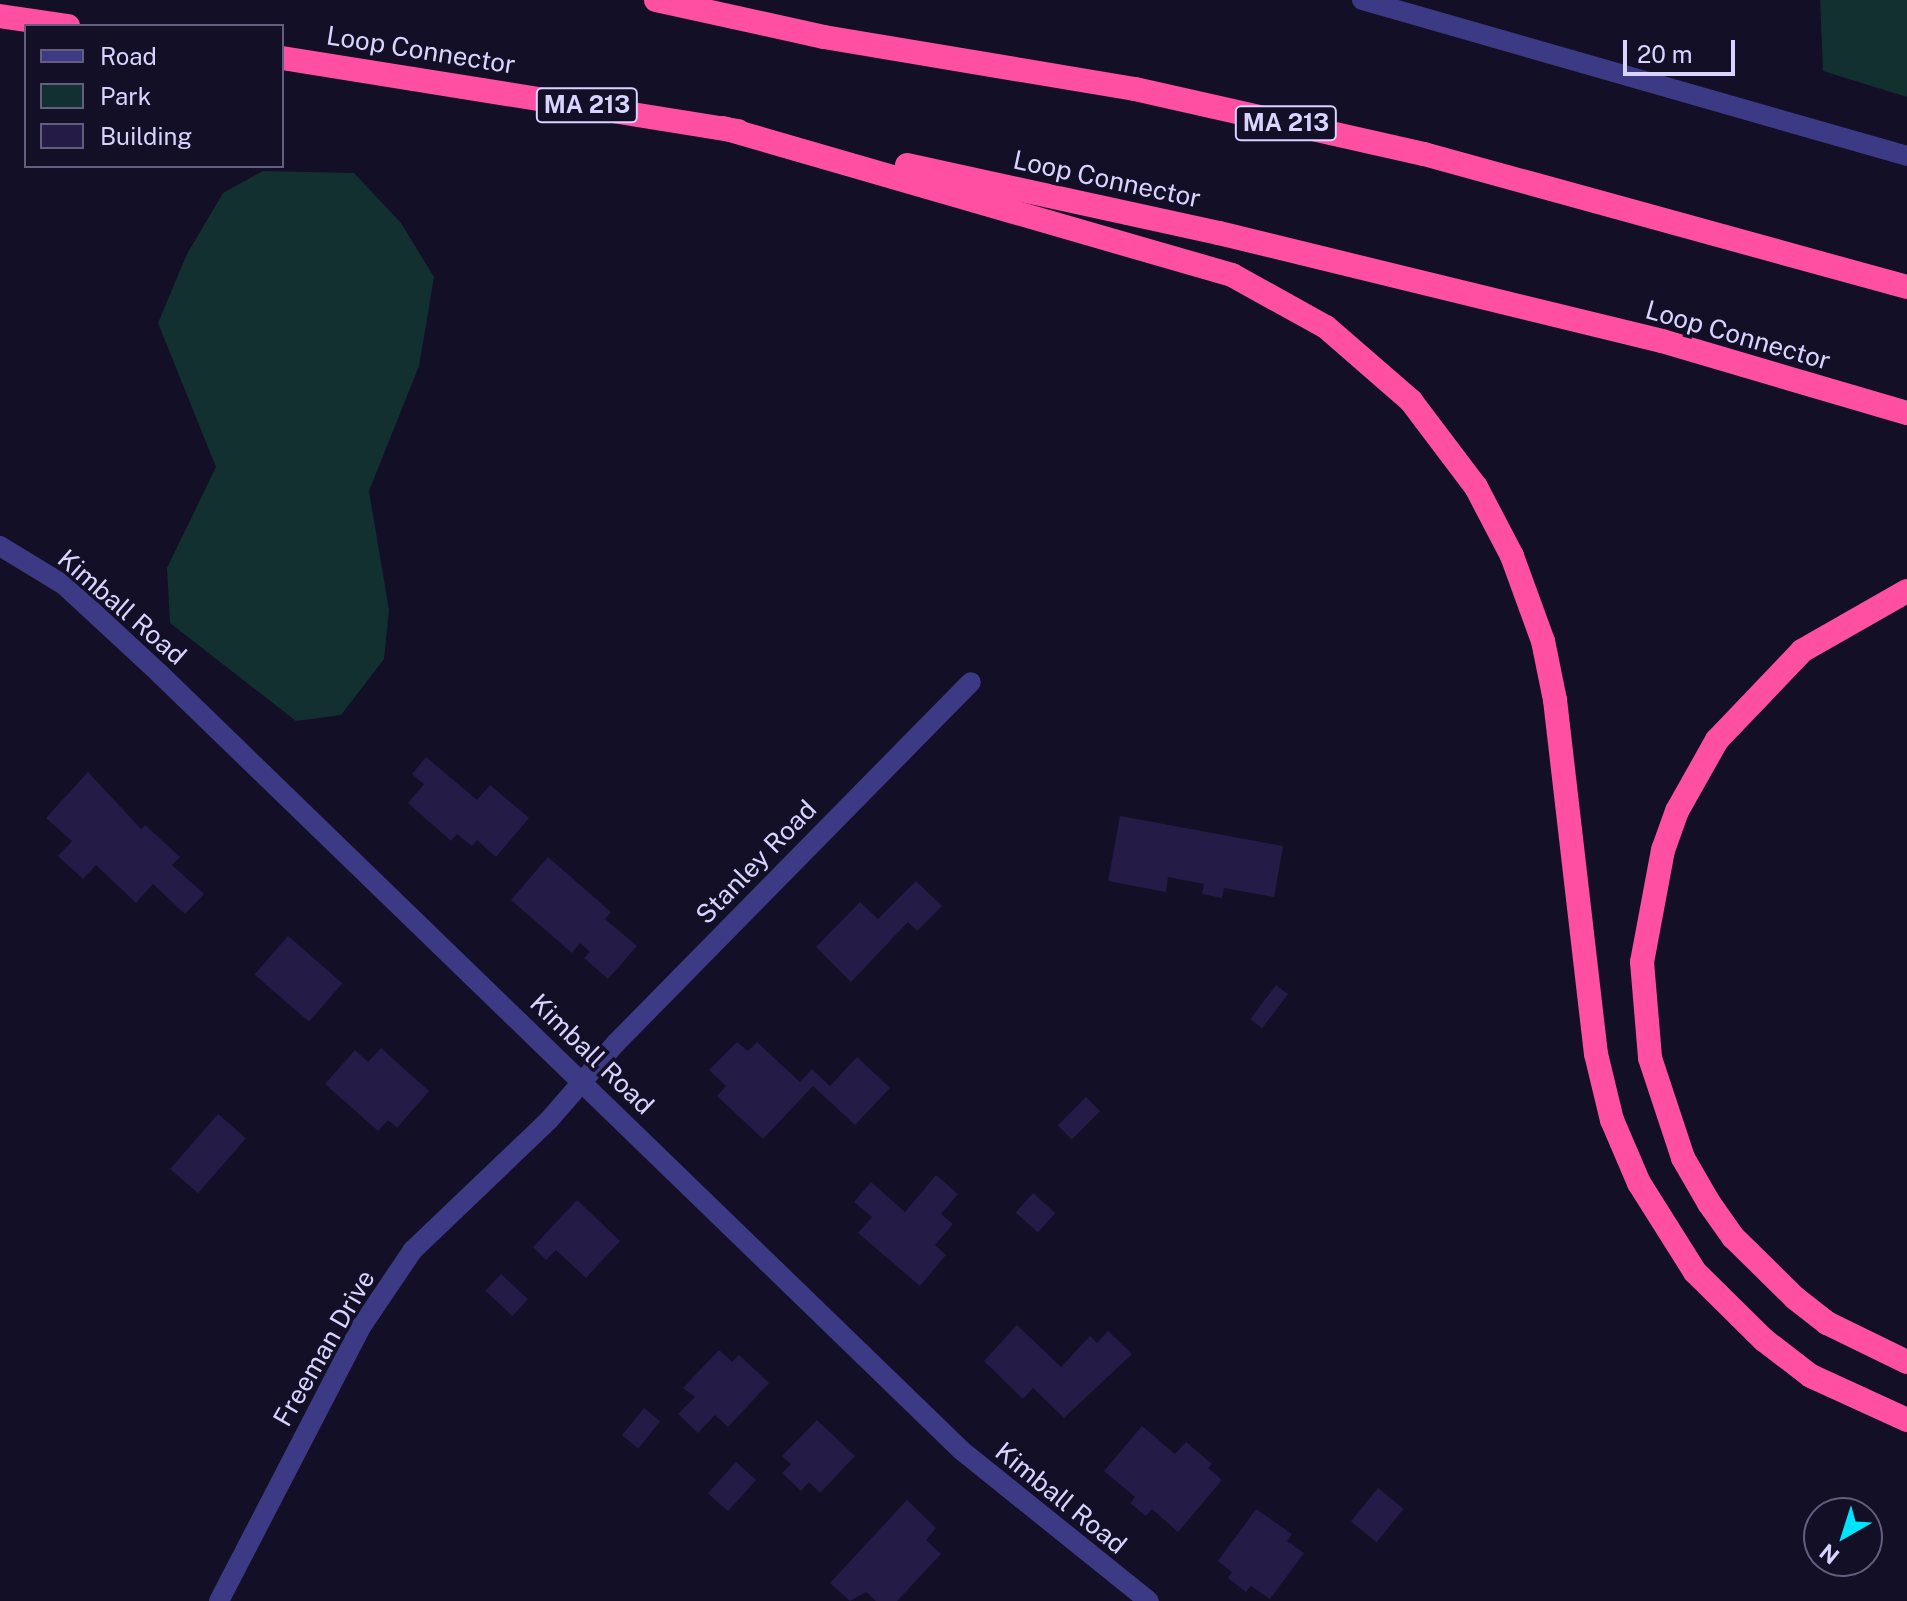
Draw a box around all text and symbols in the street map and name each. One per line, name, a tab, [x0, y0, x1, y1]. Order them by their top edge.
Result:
street label: Loop Connector	[324, 20, 518, 80]
legend	[24, 24, 284, 168]
scale bar	[1627, 24, 1739, 74]
text: 20 m	[1637, 40, 1693, 68]
text: Road	[100, 42, 157, 70]
text: Park	[100, 82, 151, 110]
road number: MA 213	[535, 85, 639, 125]
road number: MA 213	[1234, 103, 1338, 143]
text: Building	[100, 122, 192, 150]
street label: Loop Connector	[1010, 144, 1204, 214]
street label: Loop Connector	[1642, 294, 1834, 376]
street label: Kimball Road	[51, 543, 193, 671]
street label: Stanley Road	[689, 794, 823, 930]
street label: Kimball Road	[524, 987, 660, 1121]
street label: Freeman Drive	[267, 1264, 381, 1432]
street label: Kimball Road	[989, 1436, 1133, 1560]
north arrow	[1803, 1497, 1883, 1577]
text: N	[1814, 1539, 1844, 1570]

